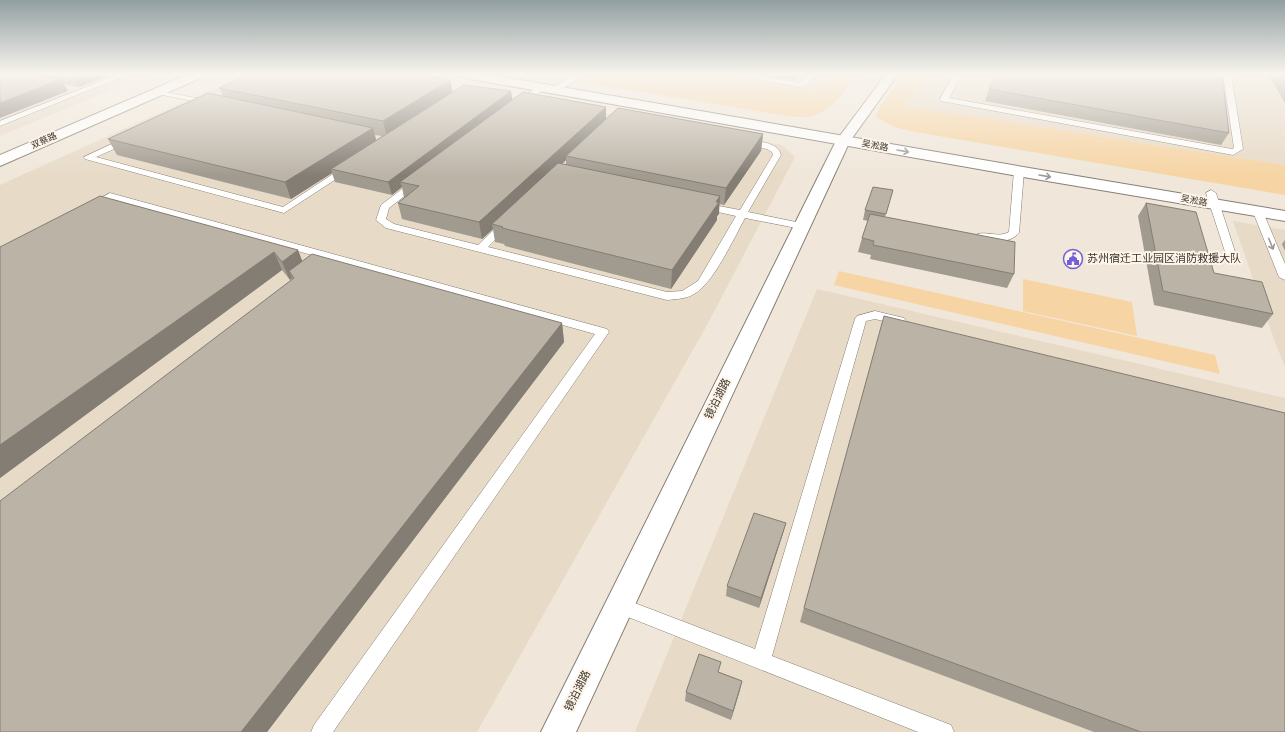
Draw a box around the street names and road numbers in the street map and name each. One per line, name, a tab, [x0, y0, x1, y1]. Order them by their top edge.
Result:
street label: 双蔡路	[29, 130, 59, 152]
street label: 吴淞路	[861, 138, 889, 154]
street label: 吴淞路	[1180, 193, 1208, 209]
street label: 镜泊湖路	[702, 376, 734, 422]
street label: 镜泊湖路	[562, 668, 594, 714]

